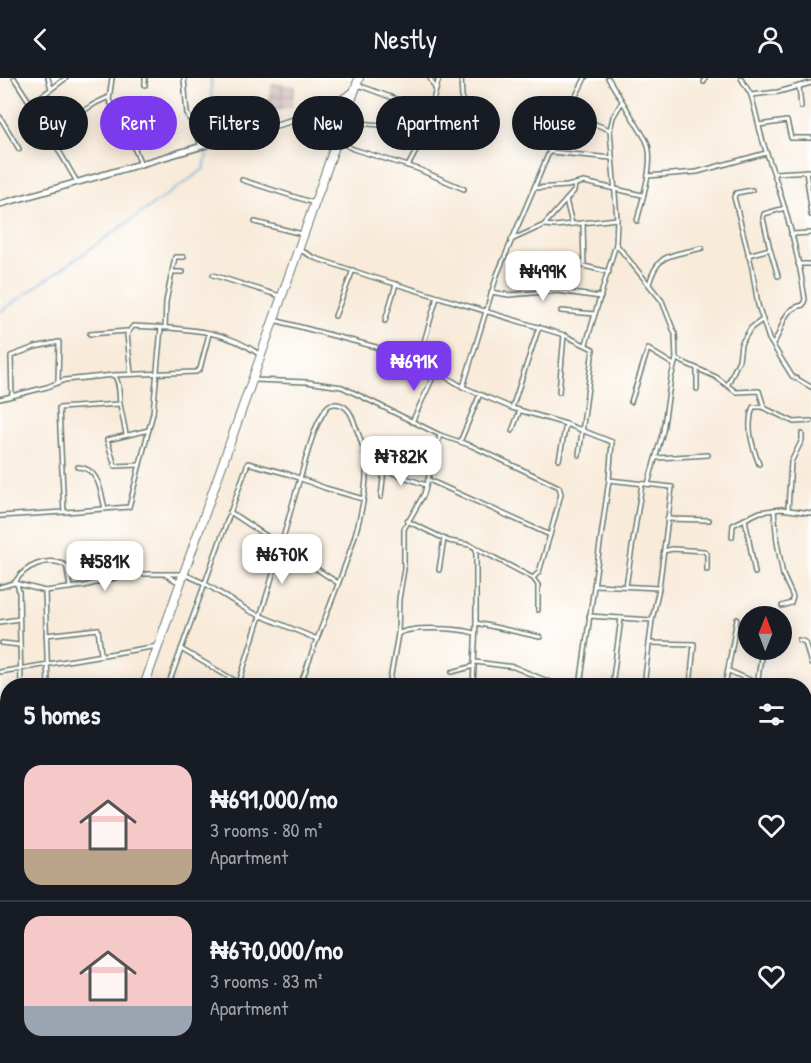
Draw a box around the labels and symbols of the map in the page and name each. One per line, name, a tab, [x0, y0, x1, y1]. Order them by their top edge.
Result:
pin: ₦499K	[501, 251, 585, 302]
pin: ₦691K	[372, 341, 456, 392]
pin: ₦782K	[359, 436, 443, 487]
pin: ₦670K	[240, 534, 324, 585]
pin: ₦581K	[63, 541, 147, 592]
north arrow	[738, 606, 792, 660]

